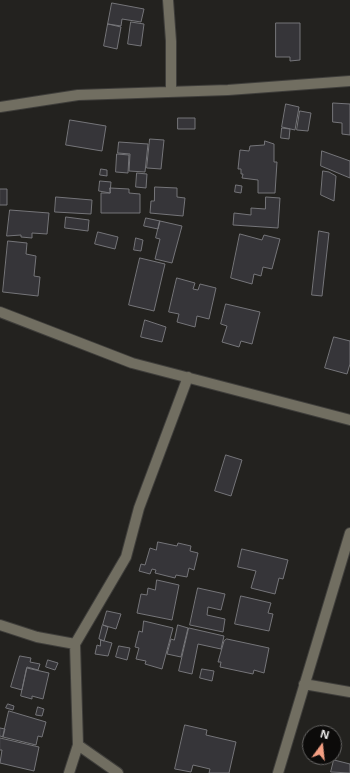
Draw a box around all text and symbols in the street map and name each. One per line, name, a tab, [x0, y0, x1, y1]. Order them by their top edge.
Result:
north arrow	[302, 725, 342, 765]
text: N	[319, 725, 331, 742]

